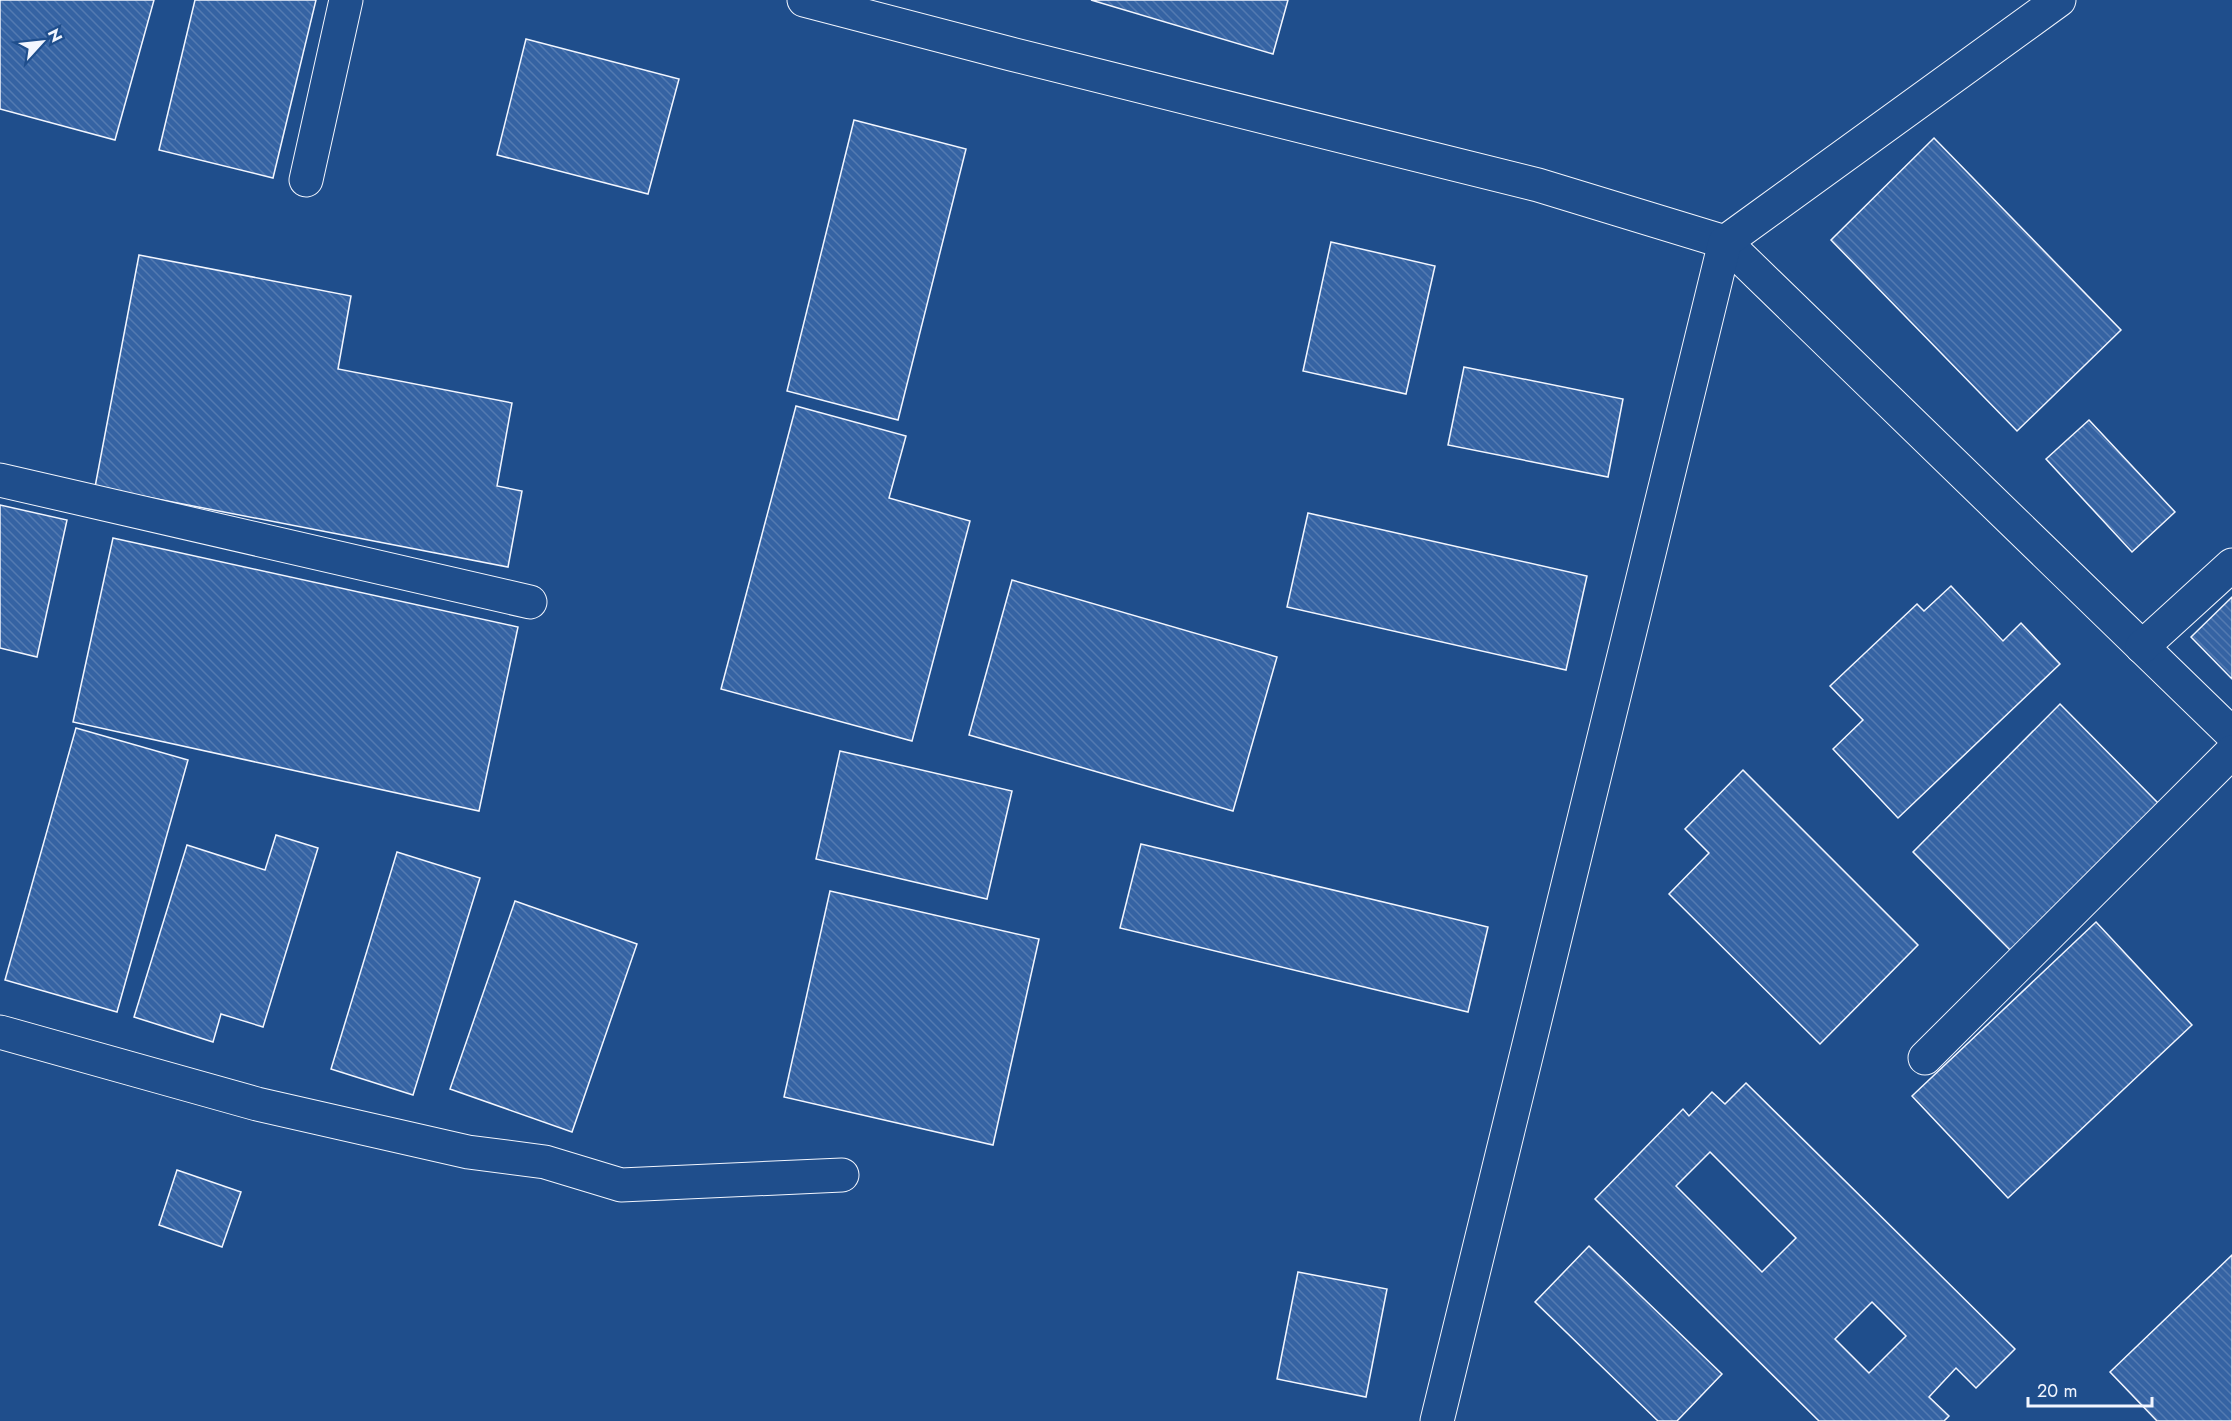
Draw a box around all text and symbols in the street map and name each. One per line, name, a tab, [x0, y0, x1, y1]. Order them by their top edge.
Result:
north arrow	[12, 12, 72, 72]
text: N	[42, 25, 68, 46]
scale bar	[2028, 1370, 2152, 1408]
text: 20 m	[2037, 1378, 2077, 1404]

